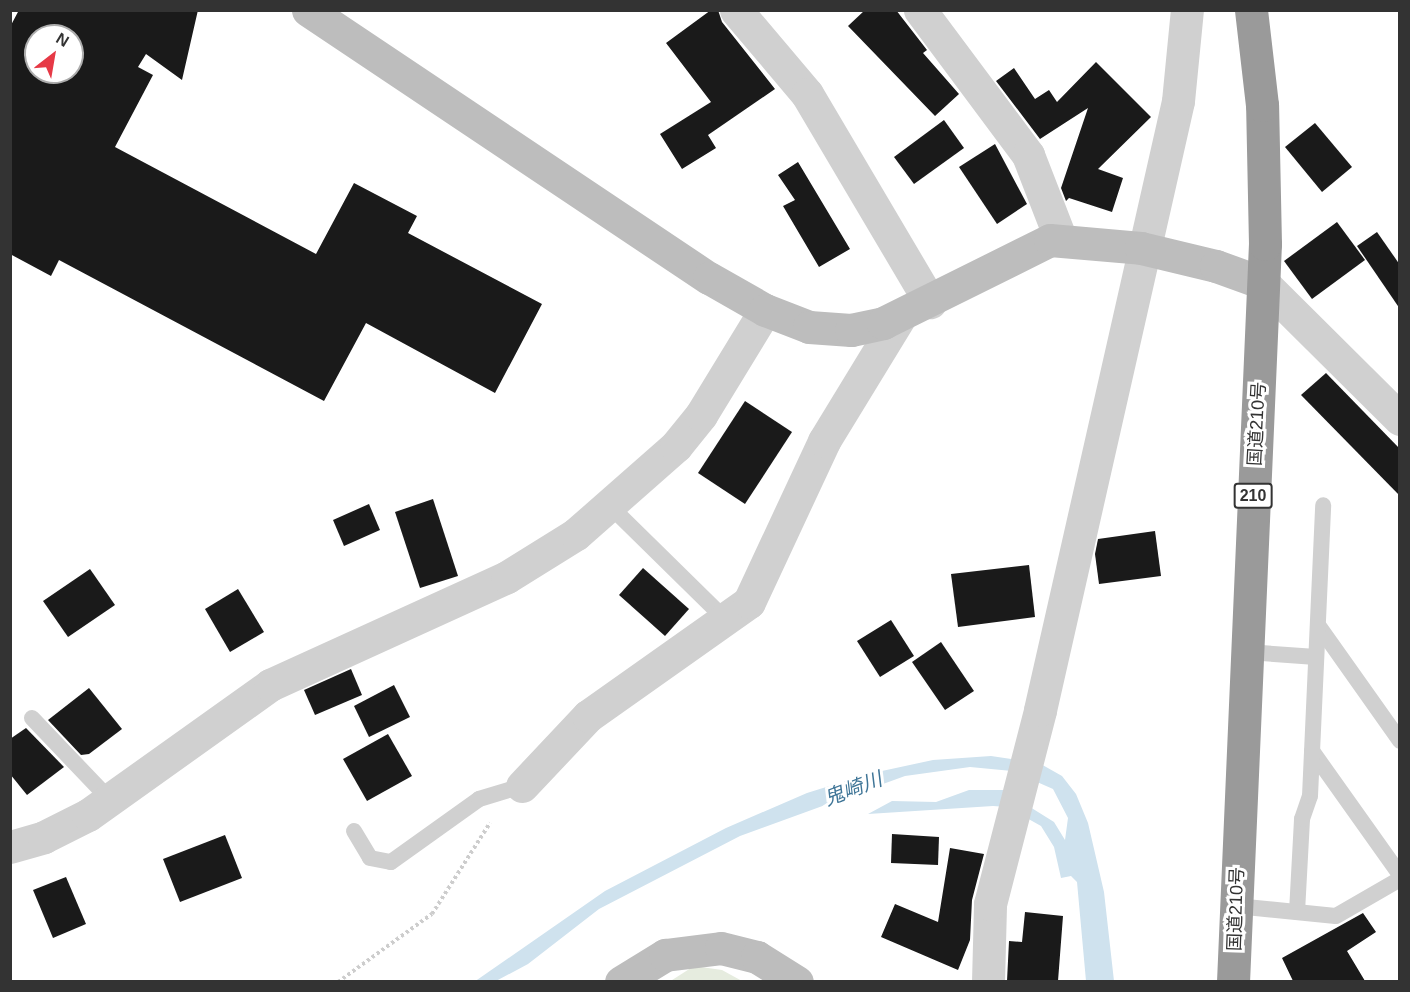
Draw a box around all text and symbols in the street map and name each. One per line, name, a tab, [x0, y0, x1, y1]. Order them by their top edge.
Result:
north arrow	[24, 24, 84, 84]
text: N	[53, 30, 72, 50]
street label: 国道210号	[1244, 381, 1270, 467]
road number: 210	[1234, 483, 1272, 509]
water label: 鬼崎川	[821, 767, 885, 811]
street label: 国道210号	[1224, 867, 1248, 951]

